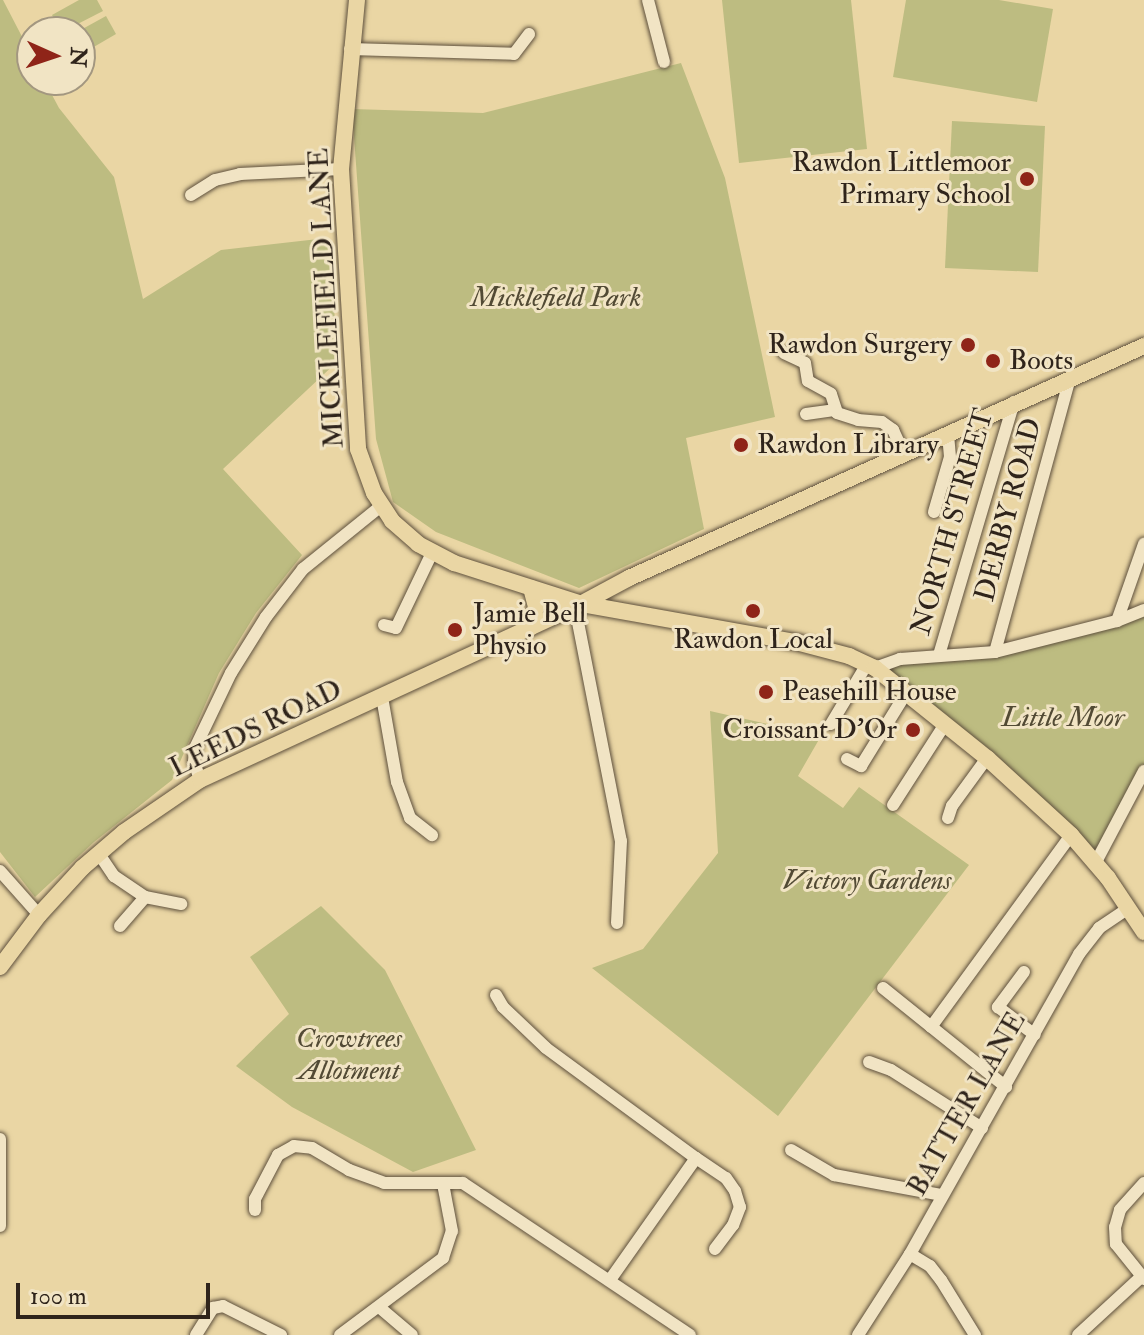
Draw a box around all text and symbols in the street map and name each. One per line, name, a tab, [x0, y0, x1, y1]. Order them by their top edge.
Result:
north arrow	[16, 16, 96, 96]
text: N	[63, 47, 92, 68]
place label: Rawdon Littlemoor Primary School	[792, 146, 1011, 212]
street label: MICKLEFIELD LANE	[302, 147, 352, 449]
marker: Rawdon Littlemoor Primary School	[1018, 170, 1036, 188]
park label: Micklefield Park	[471, 281, 641, 315]
place label: Rawdon Surgery	[768, 328, 952, 362]
marker: Rawdon Surgery	[959, 336, 977, 354]
place label: Boots	[1009, 344, 1073, 378]
marker: Boots	[984, 352, 1002, 370]
street label: NORTH STREET	[905, 405, 1001, 639]
street label: DERBY ROAD	[968, 415, 1050, 605]
place label: Rawdon Library	[757, 428, 939, 462]
marker: Rawdon Library	[732, 436, 750, 454]
place label: Jamie Bell Physio	[473, 597, 586, 663]
marker: Rawdon Local	[744, 602, 762, 620]
marker: Jamie Bell Physio	[444, 619, 466, 641]
place label: Rawdon Local	[673, 623, 833, 657]
street label: LEEDS ROAD	[164, 673, 348, 785]
place label: Peasehill House	[782, 675, 956, 709]
marker: Peasehill House	[757, 683, 775, 701]
park label: Little Moor	[1002, 701, 1124, 735]
place label: Croissant D'Or	[723, 713, 897, 747]
marker: Croissant D'Or	[904, 721, 922, 739]
park label: Victory Gardens	[782, 864, 952, 898]
street label: BATTER LANE	[901, 1006, 1033, 1202]
park label: Crowtrees Allotment	[296, 1022, 402, 1088]
scale bar	[20, 1267, 214, 1317]
text: 100 m	[30, 1281, 87, 1312]

